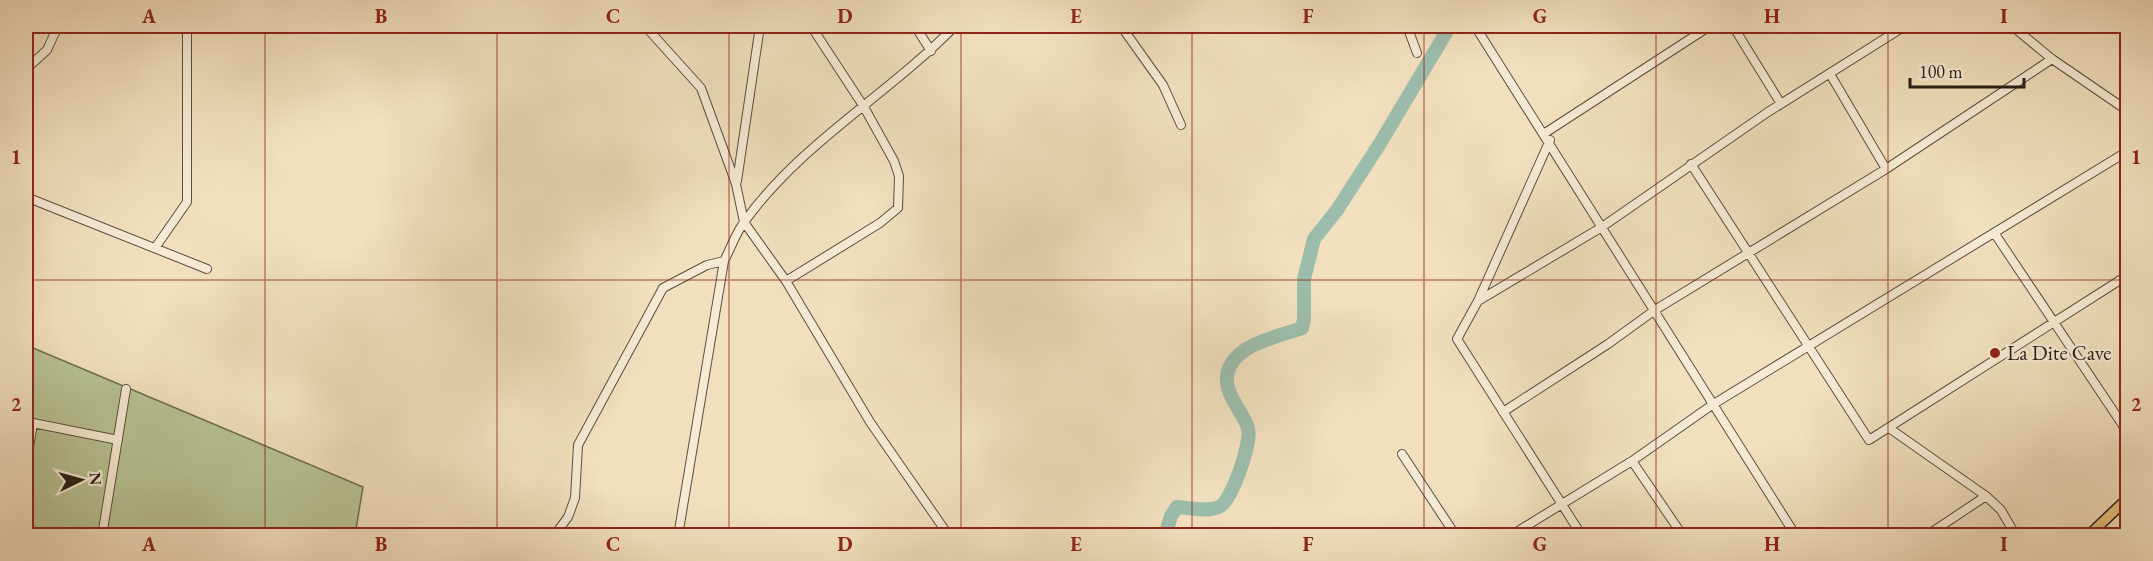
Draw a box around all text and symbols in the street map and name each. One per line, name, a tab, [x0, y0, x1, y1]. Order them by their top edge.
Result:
text: A	[141, 3, 157, 29]
text: B	[375, 3, 387, 29]
text: C	[606, 3, 620, 29]
text: D	[837, 3, 853, 29]
text: E	[1070, 3, 1082, 29]
text: F	[1303, 3, 1314, 29]
text: G	[1533, 3, 1547, 29]
text: H	[1764, 3, 1780, 29]
text: I	[2000, 3, 2008, 29]
scale bar	[1910, 51, 2024, 89]
text: 100 m	[1919, 60, 1963, 83]
text: 1	[11, 144, 21, 170]
text: 1	[2131, 144, 2141, 170]
place label: La Dite Cave	[2007, 339, 2112, 366]
marker: La Dite Cave	[1988, 346, 2002, 360]
text: 2	[11, 391, 22, 417]
text: 2	[2131, 391, 2142, 417]
north arrow	[51, 450, 111, 510]
text: N	[84, 471, 106, 486]
text: A	[141, 531, 157, 557]
text: B	[375, 531, 387, 557]
text: C	[606, 531, 620, 557]
text: D	[837, 531, 853, 557]
text: E	[1070, 531, 1082, 557]
text: F	[1303, 531, 1314, 557]
text: G	[1533, 531, 1547, 557]
text: H	[1764, 531, 1780, 557]
text: I	[2000, 531, 2008, 557]

